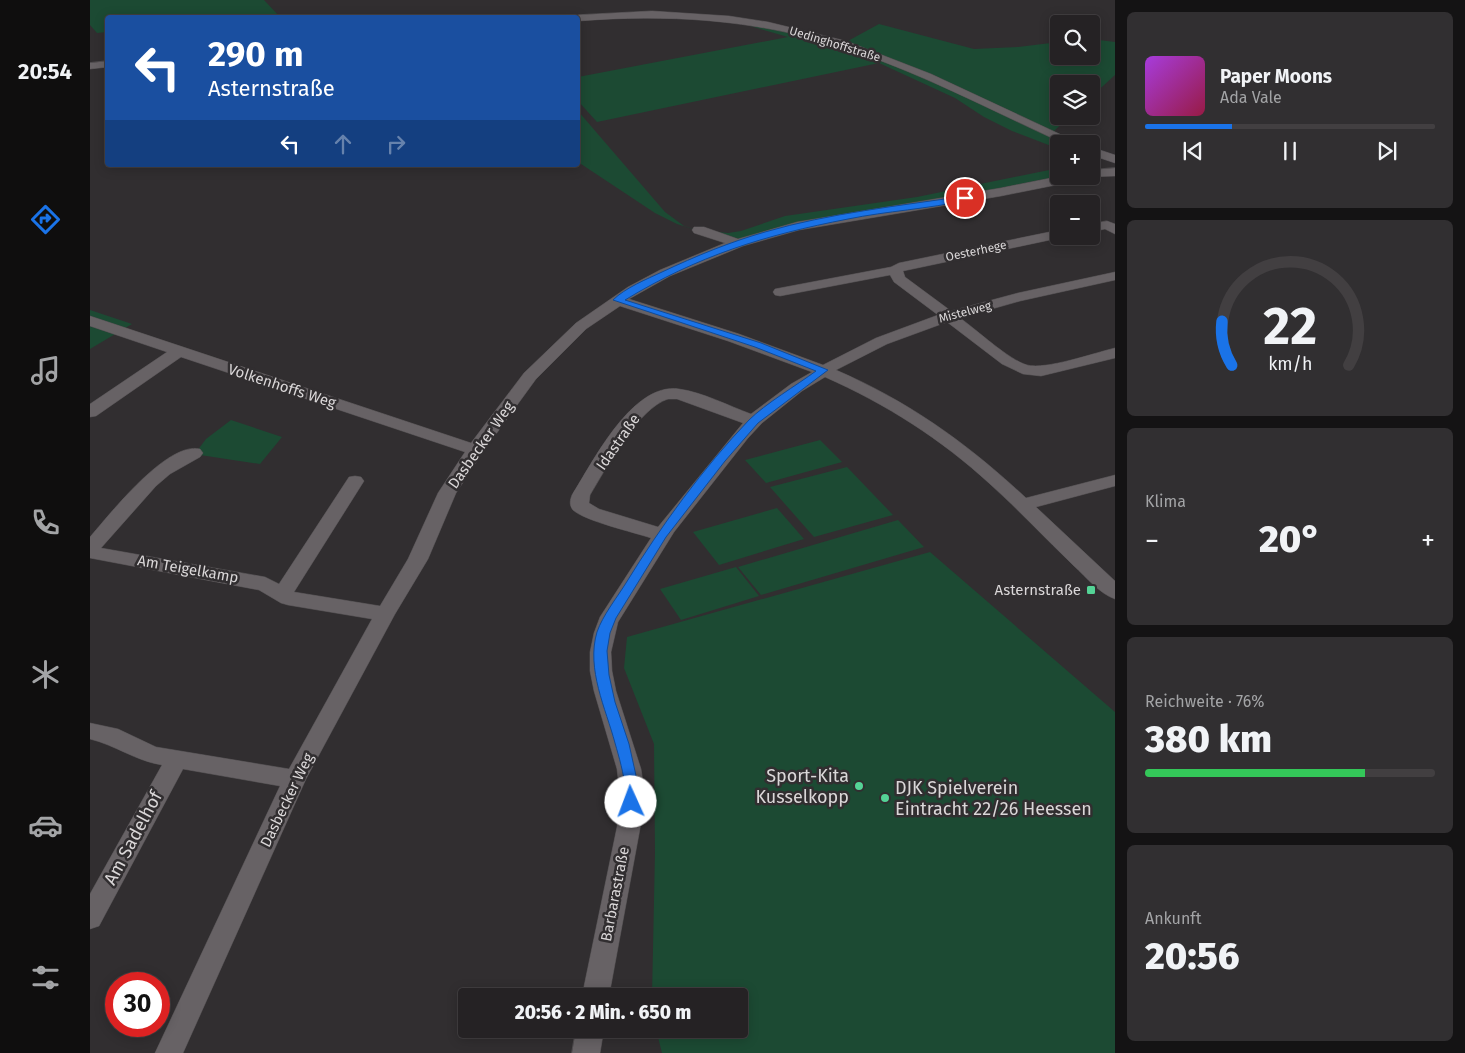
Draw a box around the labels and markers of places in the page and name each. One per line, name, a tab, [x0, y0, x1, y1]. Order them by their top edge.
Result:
pin	[944, 177, 986, 219]
place label: Asternstraße	[995, 581, 1081, 599]
marker: Asternstraße	[1085, 584, 1097, 596]
place label: Sport-Kita Kusselkopp	[755, 765, 849, 808]
place label: DJK Spielverein Eintracht 22/26 Heessen	[895, 777, 1092, 820]
marker: Sport-Kita Kusselkopp	[853, 780, 865, 792]
marker: DJK Spielverein Eintracht 22/26 Heessen	[879, 792, 891, 804]

